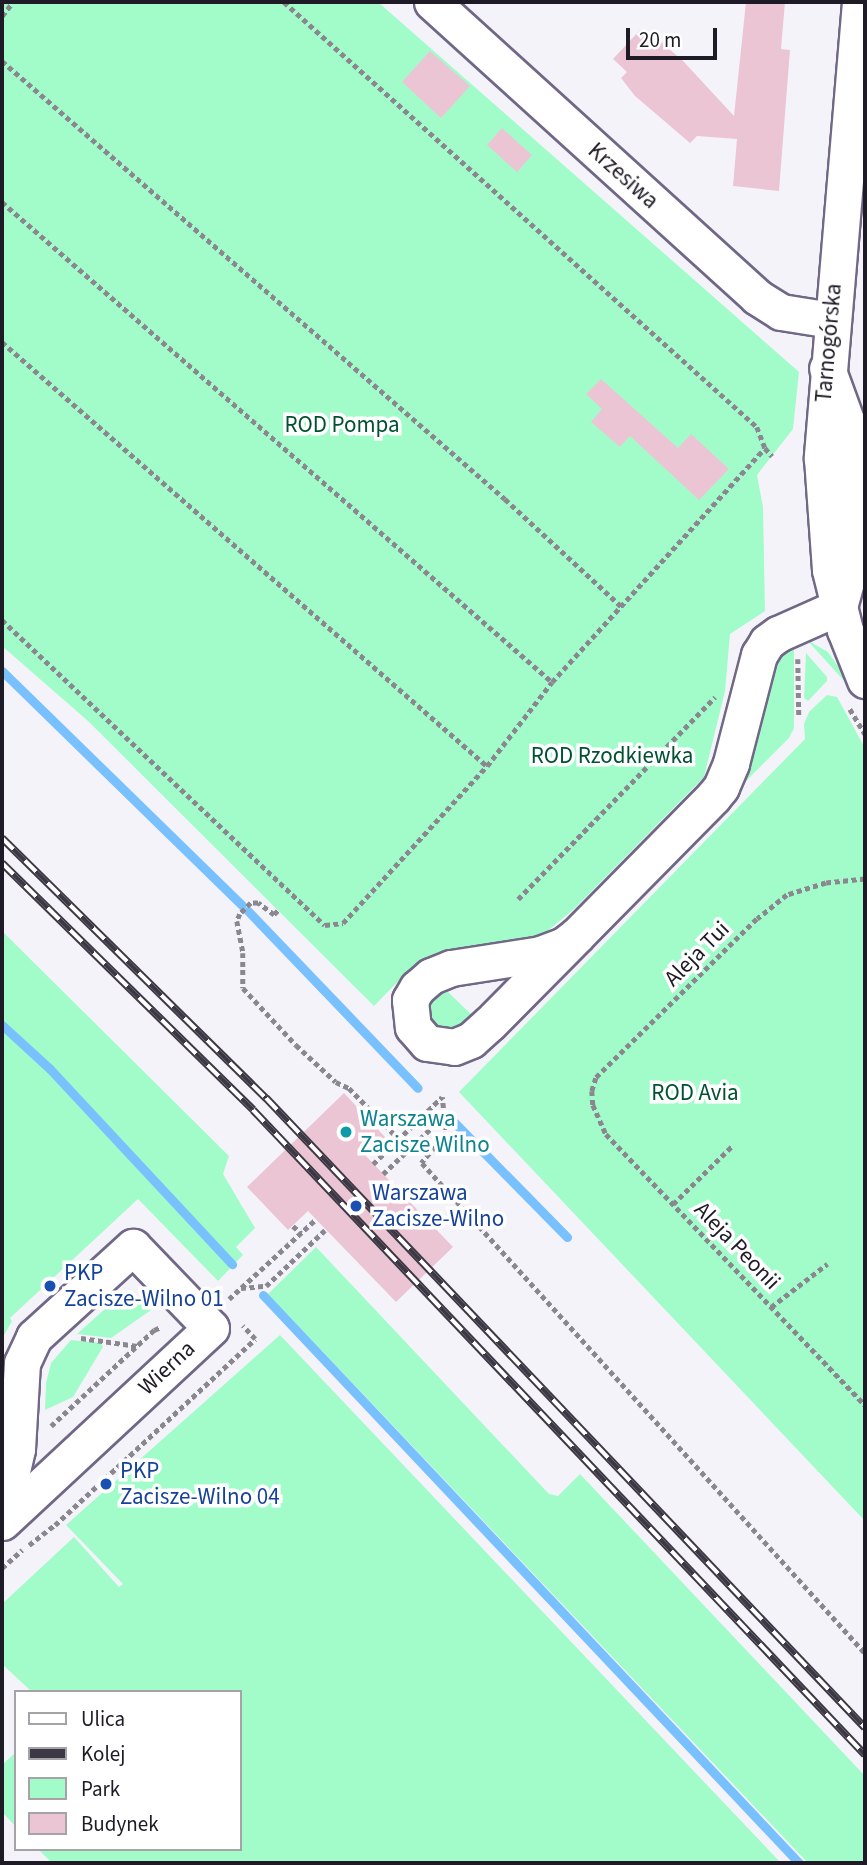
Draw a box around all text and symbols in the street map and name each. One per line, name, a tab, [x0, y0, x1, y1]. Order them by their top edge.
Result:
scale bar	[629, 14, 720, 58]
text: 20 m	[639, 25, 681, 55]
street label: Krzesiwa	[582, 137, 664, 215]
street label: Tarnogórska	[810, 282, 848, 404]
park label: ROD Pompa	[284, 411, 400, 439]
park label: ROD Rzodkiewka	[531, 742, 693, 770]
street label: Aleja Tui	[659, 916, 735, 992]
park label: ROD Avia	[651, 1079, 739, 1107]
place label: Warszawa Zacisze Wilno	[360, 1105, 490, 1159]
marker: Warszawa Zacisze Wilno	[338, 1124, 354, 1140]
place label: Warszawa Zacisze-Wilno	[372, 1179, 504, 1233]
marker: Warszawa Zacisze-Wilno	[346, 1196, 366, 1216]
street label: Aleja Peonii	[688, 1196, 786, 1296]
place label: PKP Zacisze-Wilno 01	[64, 1259, 224, 1313]
marker: PKP Zacisze-Wilno 01	[42, 1278, 58, 1294]
street label: Wierna	[133, 1335, 201, 1401]
place label: PKP Zacisze-Wilno 04	[120, 1457, 280, 1511]
marker: PKP Zacisze-Wilno 04	[98, 1476, 114, 1492]
legend	[14, 1690, 242, 1851]
text: Ulica	[81, 1704, 125, 1734]
text: Kolej	[81, 1739, 125, 1769]
text: Park	[81, 1774, 120, 1804]
text: Budynek	[81, 1809, 159, 1839]

